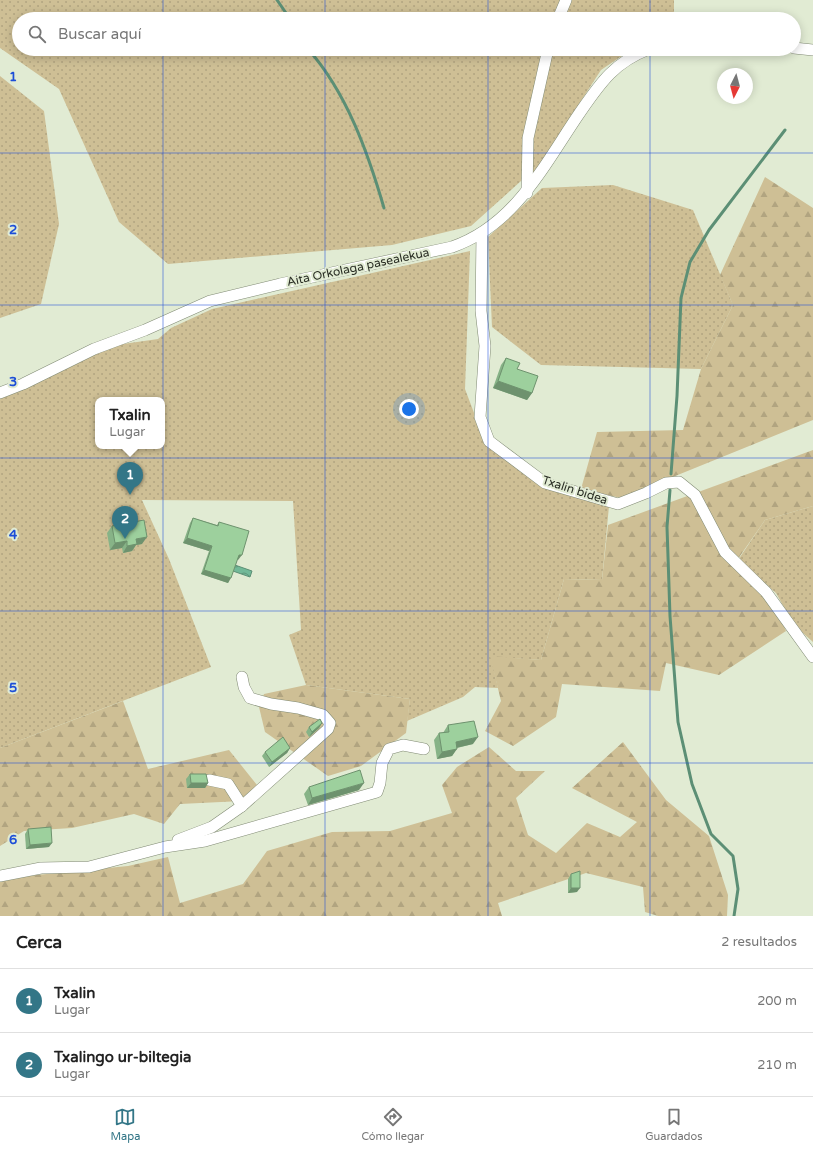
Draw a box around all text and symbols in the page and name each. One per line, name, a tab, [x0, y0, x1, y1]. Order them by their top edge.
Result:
search box	[12, 12, 801, 56]
icon: search	[26, 23, 48, 45]
text: Buscar aquí	[58, 25, 141, 43]
north arrow	[717, 68, 753, 104]
text: 1	[9, 69, 17, 85]
text: 2	[9, 222, 17, 238]
street label: Aita Orkolaga pasealekua	[285, 245, 431, 289]
text: 3	[9, 374, 17, 390]
popup	[95, 397, 165, 449]
your location	[399, 399, 419, 419]
text: Txalin	[109, 406, 151, 424]
text: Lugar	[109, 424, 145, 440]
pin: 1	[117, 462, 143, 495]
street label: Txalin bidea	[541, 473, 609, 507]
pin: 2	[112, 506, 138, 539]
text: 4	[9, 527, 18, 543]
text: 5	[9, 680, 17, 696]
text: 6	[9, 832, 17, 848]
text: Cerca	[16, 932, 62, 953]
text: 2 resultados	[721, 934, 797, 950]
text: Txalin	[54, 984, 95, 1002]
text: 1	[25, 993, 33, 1009]
text: 200 m	[757, 993, 797, 1009]
text: Lugar	[54, 1002, 90, 1018]
text: Txalingo ur-biltegia	[54, 1048, 191, 1066]
text: 2	[25, 1057, 33, 1073]
text: 210 m	[757, 1057, 797, 1073]
text: Lugar	[54, 1066, 90, 1082]
tab: Mapa	[110, 1106, 140, 1143]
tab: Cómo llegar	[361, 1106, 424, 1143]
tab: Guardados	[645, 1106, 703, 1143]

